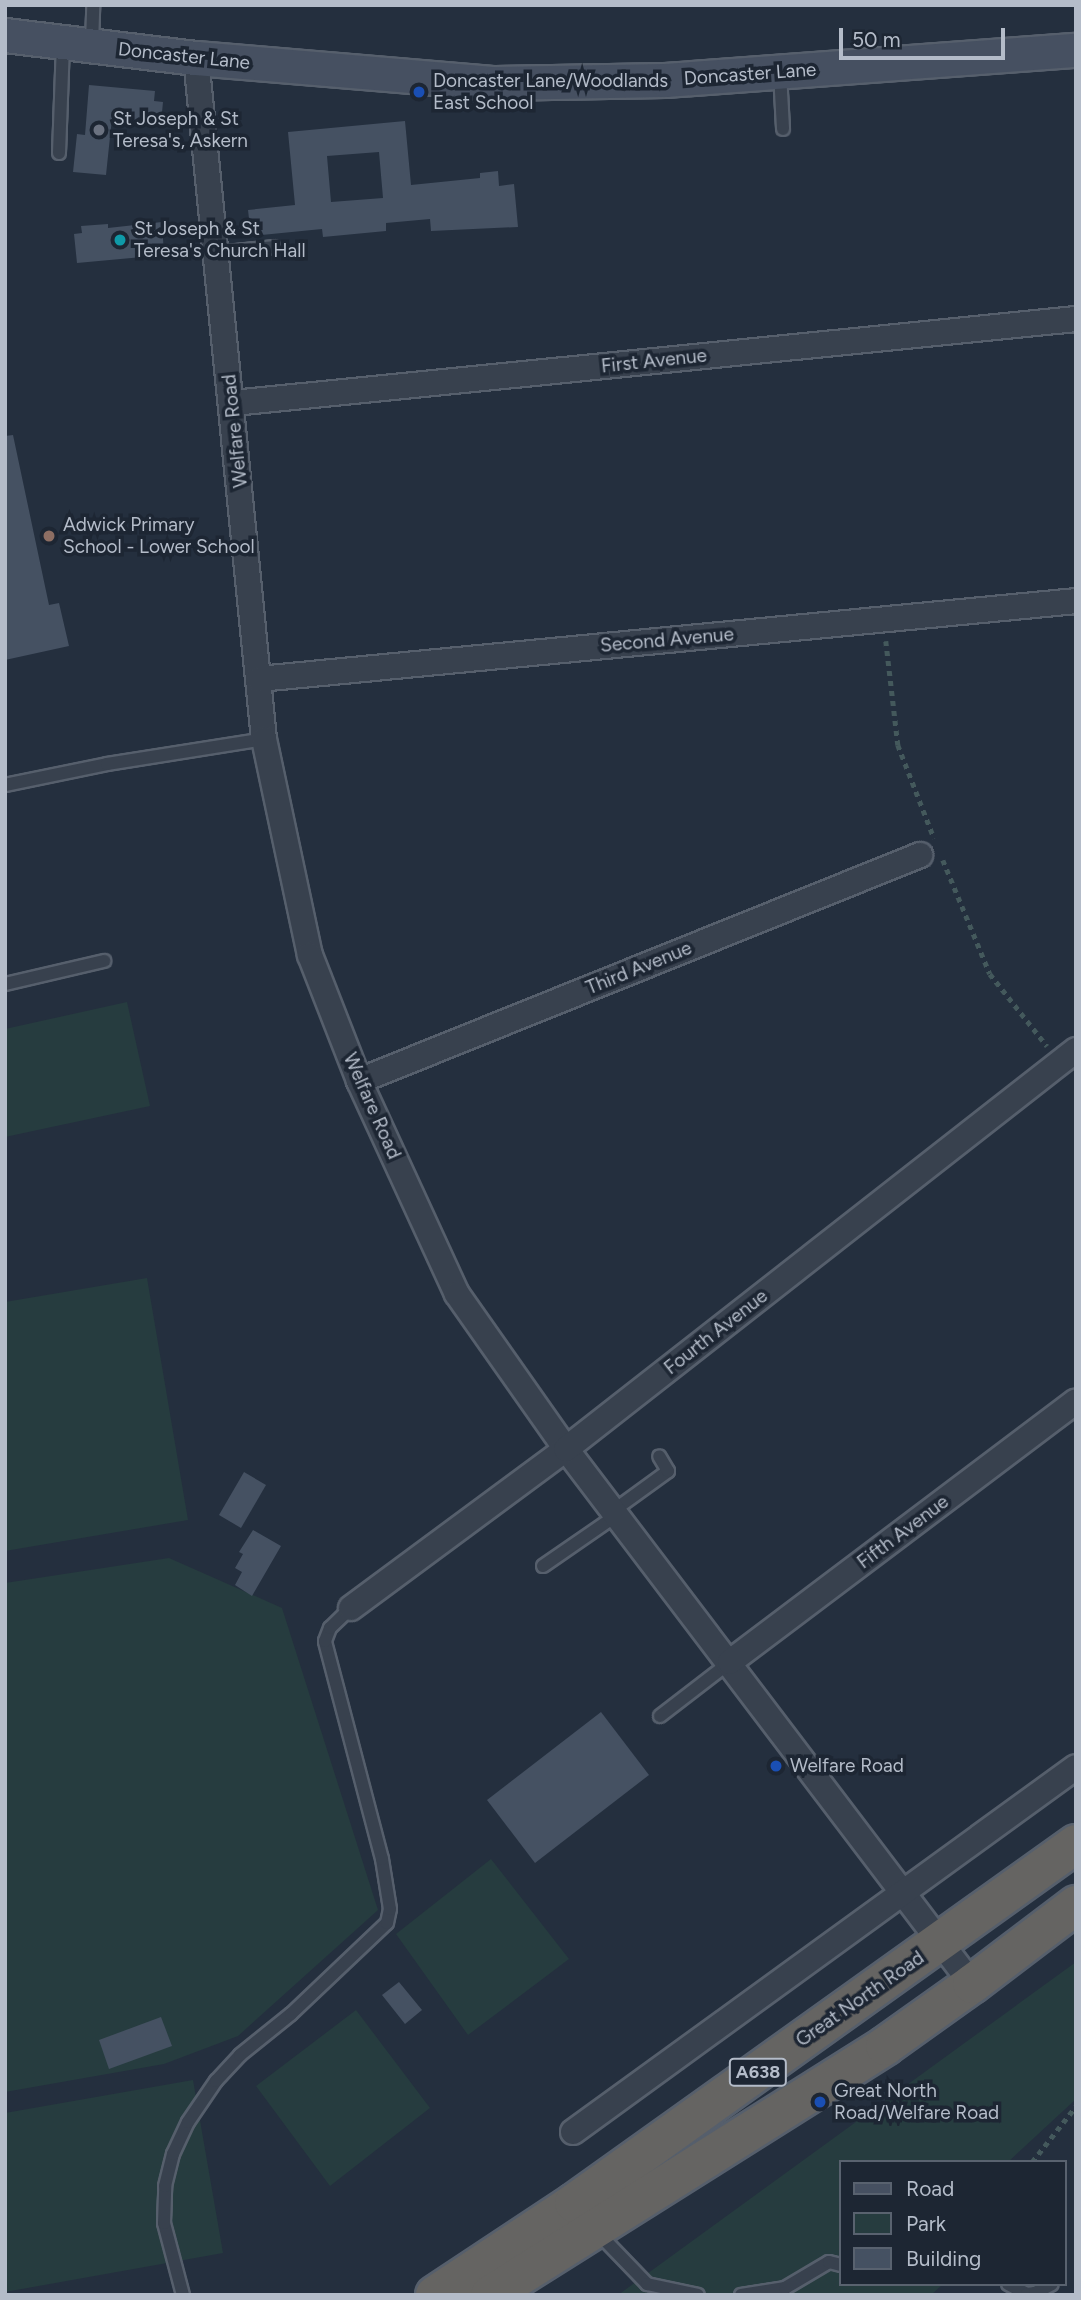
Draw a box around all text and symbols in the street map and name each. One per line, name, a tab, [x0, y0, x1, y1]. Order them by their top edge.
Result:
scale bar	[843, 14, 1009, 58]
text: 50 m	[852, 27, 901, 52]
street label: Doncaster Lane	[117, 38, 251, 74]
street label: Doncaster Lane	[683, 58, 817, 90]
place label: Doncaster Lane/Woodlands East School	[433, 70, 668, 114]
marker: Doncaster Lane/Woodlands East School	[411, 84, 427, 100]
place label: St Joseph & St Teresa's, Askern	[113, 108, 248, 152]
marker: St Joseph & St Teresa's, Askern	[91, 122, 107, 138]
place label: St Joseph & St Teresa's Church Hall	[134, 218, 306, 262]
marker: St Joseph & St Teresa's Church Hall	[112, 232, 128, 248]
street label: First Avenue	[600, 344, 708, 378]
street label: Welfare Road	[218, 373, 252, 489]
place label: Adwick Primary School - Lower School	[63, 514, 255, 558]
marker: Adwick Primary School - Lower School	[41, 528, 57, 544]
street label: Second Avenue	[599, 623, 735, 657]
street label: Third Avenue	[583, 936, 695, 1000]
street label: Welfare Road	[338, 1049, 406, 1163]
street label: Fourth Avenue	[660, 1285, 772, 1379]
street label: Fifth Avenue	[853, 1490, 953, 1574]
place label: Welfare Road	[790, 1755, 904, 1777]
marker: Welfare Road	[768, 1758, 784, 1774]
street label: Great North Road	[792, 1946, 928, 2052]
road number: A638	[728, 2058, 788, 2086]
place label: Great North Road/Welfare Road	[834, 2080, 999, 2124]
marker: Great North Road/Welfare Road	[812, 2094, 828, 2110]
legend	[839, 2160, 1067, 2286]
text: Road	[906, 2176, 954, 2201]
text: Park	[906, 2211, 946, 2236]
text: Building	[906, 2246, 981, 2271]

